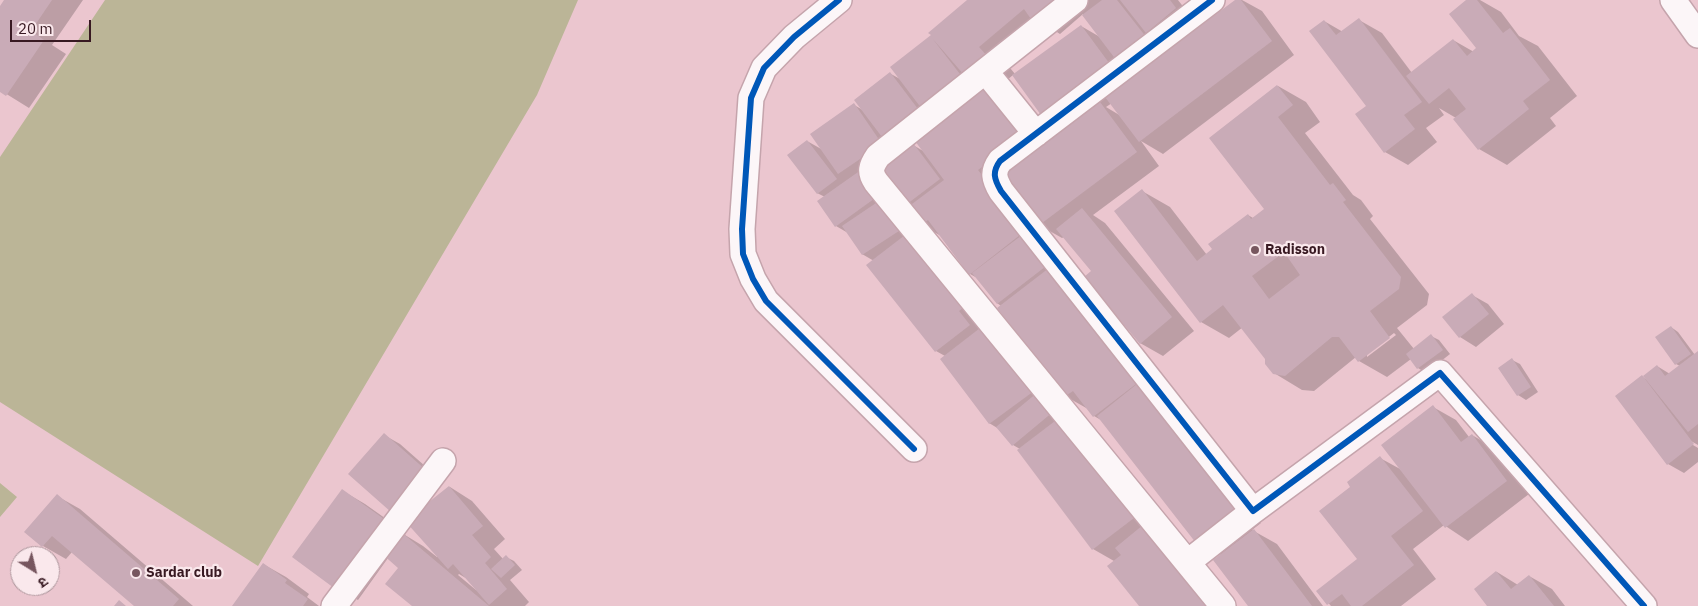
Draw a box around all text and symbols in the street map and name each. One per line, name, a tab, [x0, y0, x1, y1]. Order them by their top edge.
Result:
scale bar	[12, 10, 94, 42]
text: 20 m	[18, 19, 53, 38]
place label: Radisson	[1265, 242, 1325, 258]
marker: Radisson	[1249, 244, 1261, 256]
north arrow	[10, 546, 60, 596]
place label: Sardar club	[146, 565, 222, 581]
marker: Sardar club	[130, 567, 142, 579]
text: उ	[35, 573, 52, 592]

